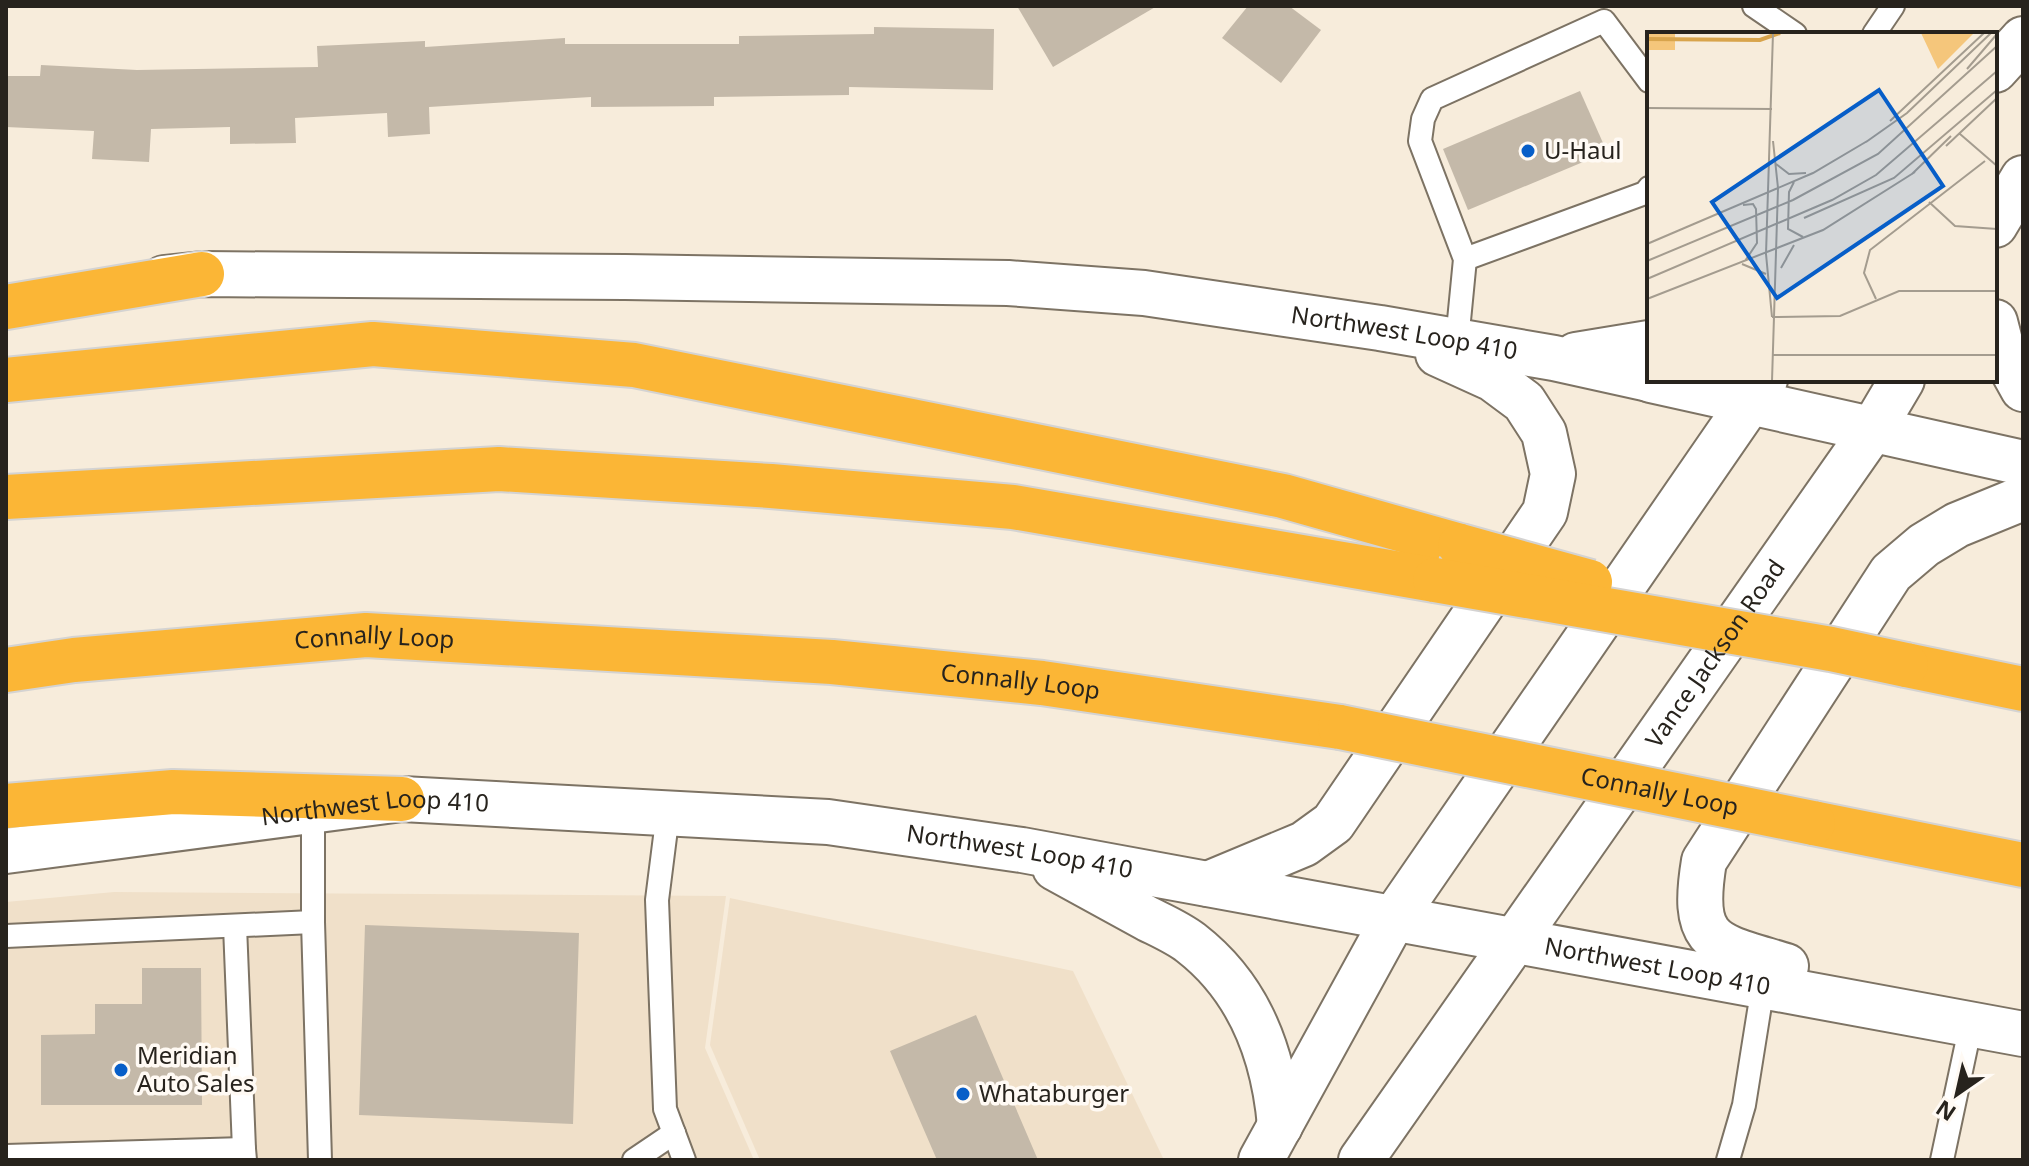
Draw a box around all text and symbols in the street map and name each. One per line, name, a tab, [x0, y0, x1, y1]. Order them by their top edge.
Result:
inset map	[1647, 32, 1997, 382]
place label: U-Haul	[1544, 133, 1622, 166]
marker: U-Haul	[1519, 142, 1537, 160]
street label: Northwest Loop 410	[1289, 297, 1520, 366]
street label: Vance Jackson Road	[1637, 552, 1792, 754]
street label: Connally Loop	[293, 617, 455, 656]
street label: Connally Loop	[939, 655, 1102, 706]
street label: Connally Loop	[1578, 758, 1742, 822]
street label: Northwest Loop 410	[259, 781, 490, 832]
street label: Northwest Loop 410	[905, 816, 1136, 885]
street label: Northwest Loop 410	[1542, 928, 1773, 1002]
place label: Meridian Auto Sales	[137, 1038, 254, 1099]
north arrow	[1917, 1054, 1997, 1134]
marker: Meridian Auto Sales	[112, 1061, 130, 1079]
place label: Whataburger	[979, 1076, 1129, 1109]
marker: Whataburger	[954, 1085, 972, 1103]
text: N	[1929, 1094, 1961, 1129]

